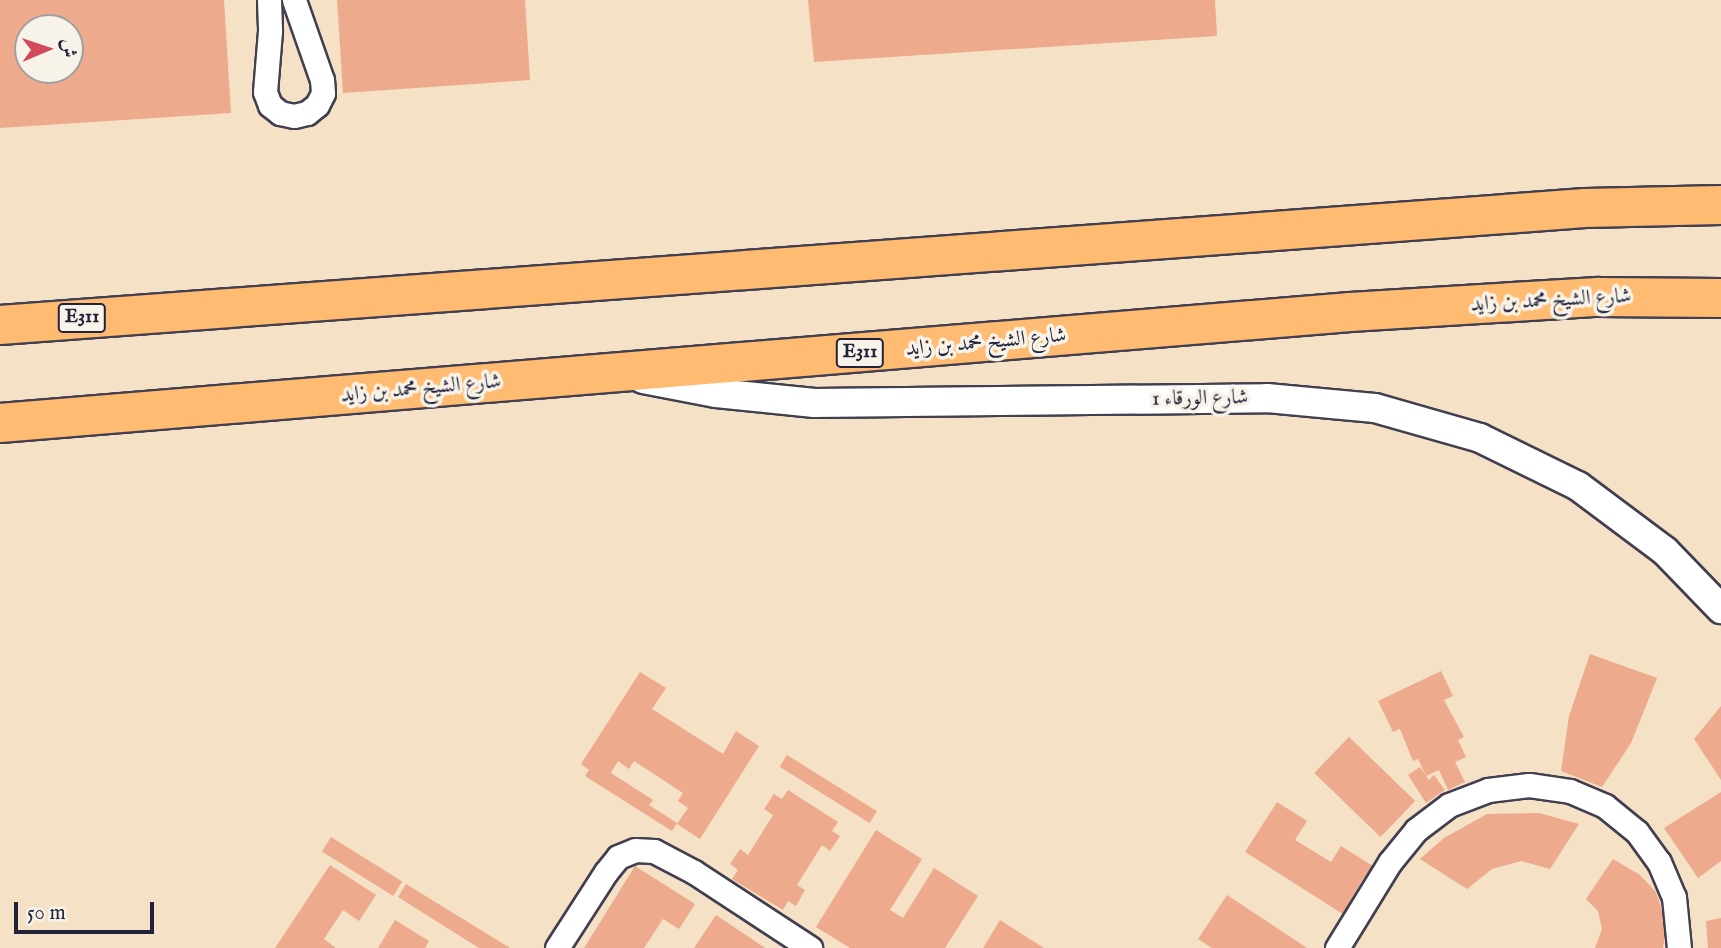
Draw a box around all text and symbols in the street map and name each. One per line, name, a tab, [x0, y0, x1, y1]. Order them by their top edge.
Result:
north arrow	[14, 14, 84, 84]
text: ش	[56, 38, 80, 58]
street label: شارع الشيخ محمد بن زايد	[1470, 284, 1632, 318]
road number: E311	[57, 302, 106, 334]
street label: شارع الشيخ محمد بن زايد	[905, 323, 1067, 363]
road number: E311	[836, 338, 884, 368]
street label: شارع الشيخ محمد بن زايد	[340, 369, 502, 409]
street label: شارع الورقاء 1	[1152, 386, 1248, 412]
scale bar	[18, 888, 158, 932]
text: 50 m	[27, 900, 66, 927]

